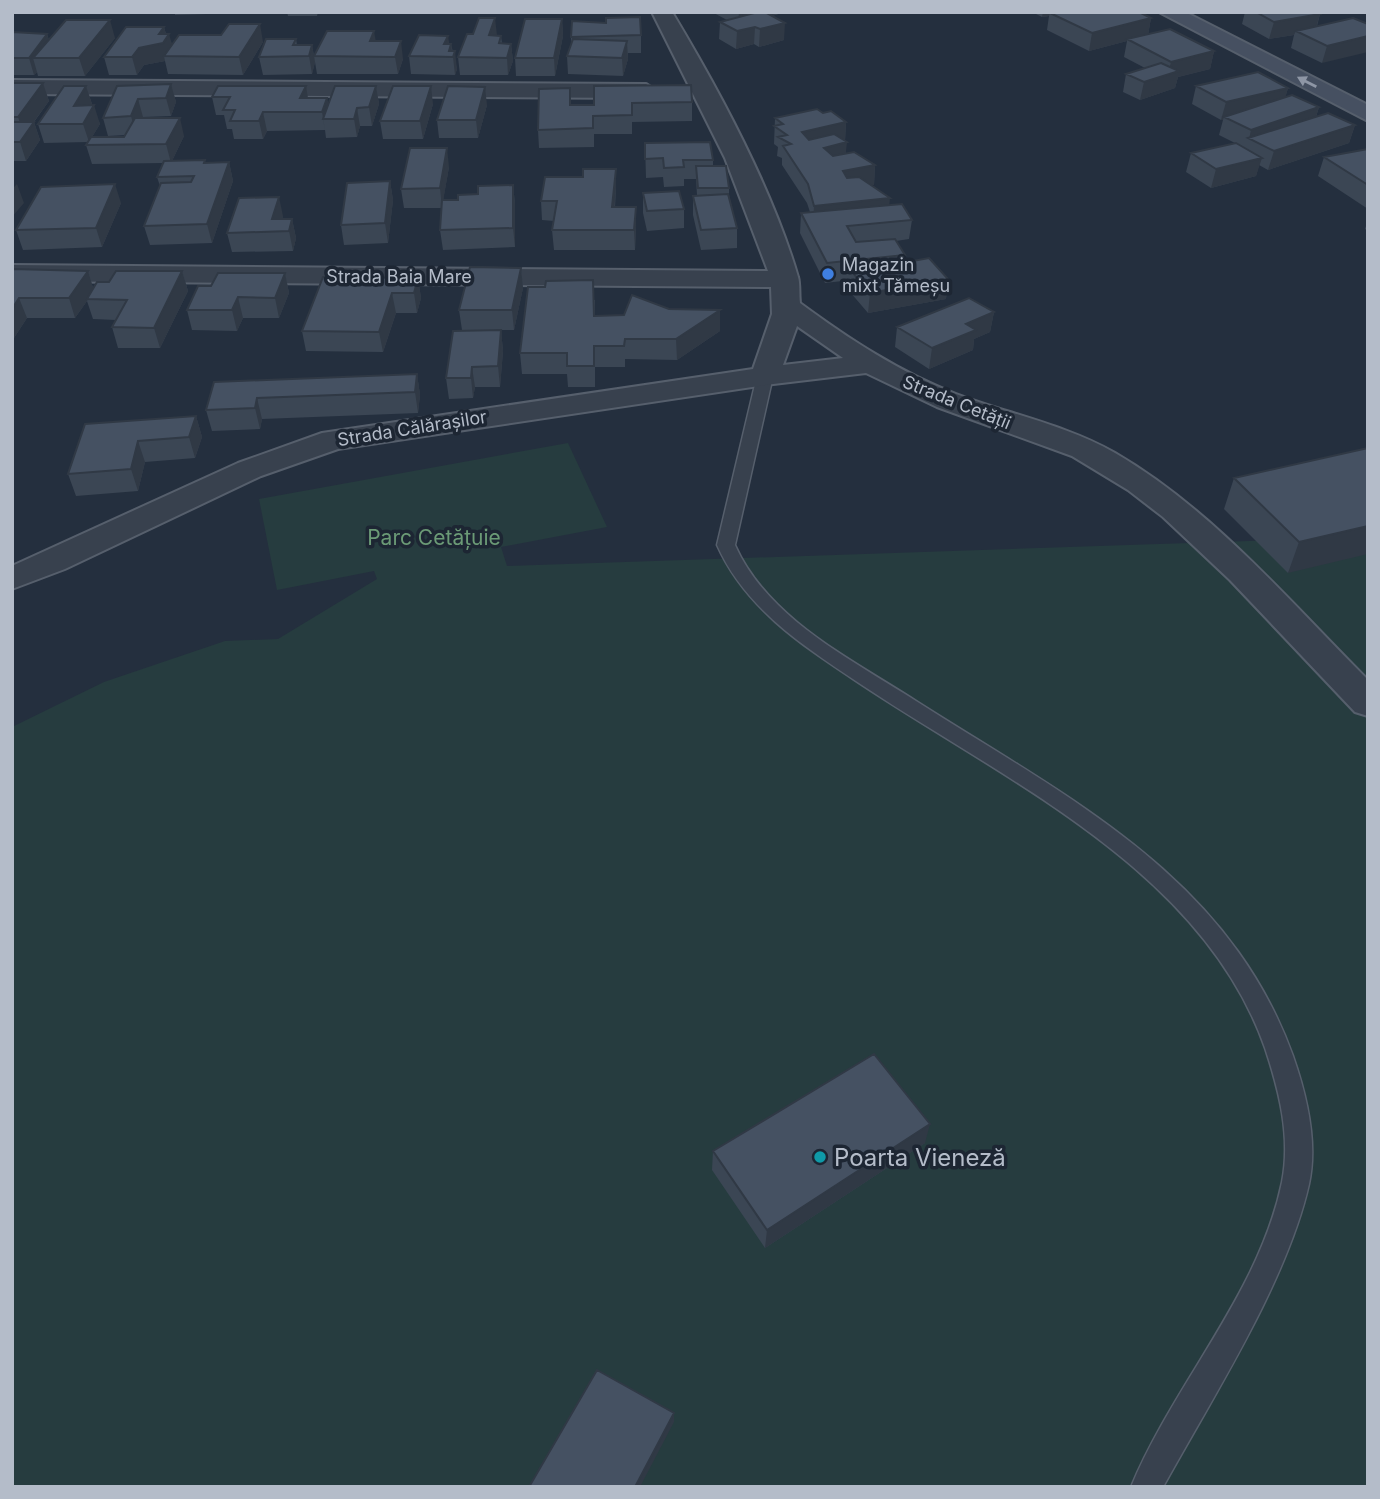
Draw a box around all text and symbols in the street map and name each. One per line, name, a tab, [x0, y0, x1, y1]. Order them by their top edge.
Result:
one-way arrow	[1297, 77, 1317, 88]
place label: Magazin mixt Tămeșu	[842, 254, 950, 297]
street label: Strada Baia Mare	[326, 266, 472, 287]
marker: Magazin mixt Tămeșu	[820, 266, 836, 282]
street label: Strada Cetății	[899, 371, 1014, 434]
street label: Strada Călărașilor	[336, 406, 489, 451]
park label: Parc Cetățuie	[367, 525, 501, 550]
place label: Poarta Vieneză	[834, 1143, 1006, 1172]
marker: Poarta Vieneză	[812, 1149, 828, 1165]

